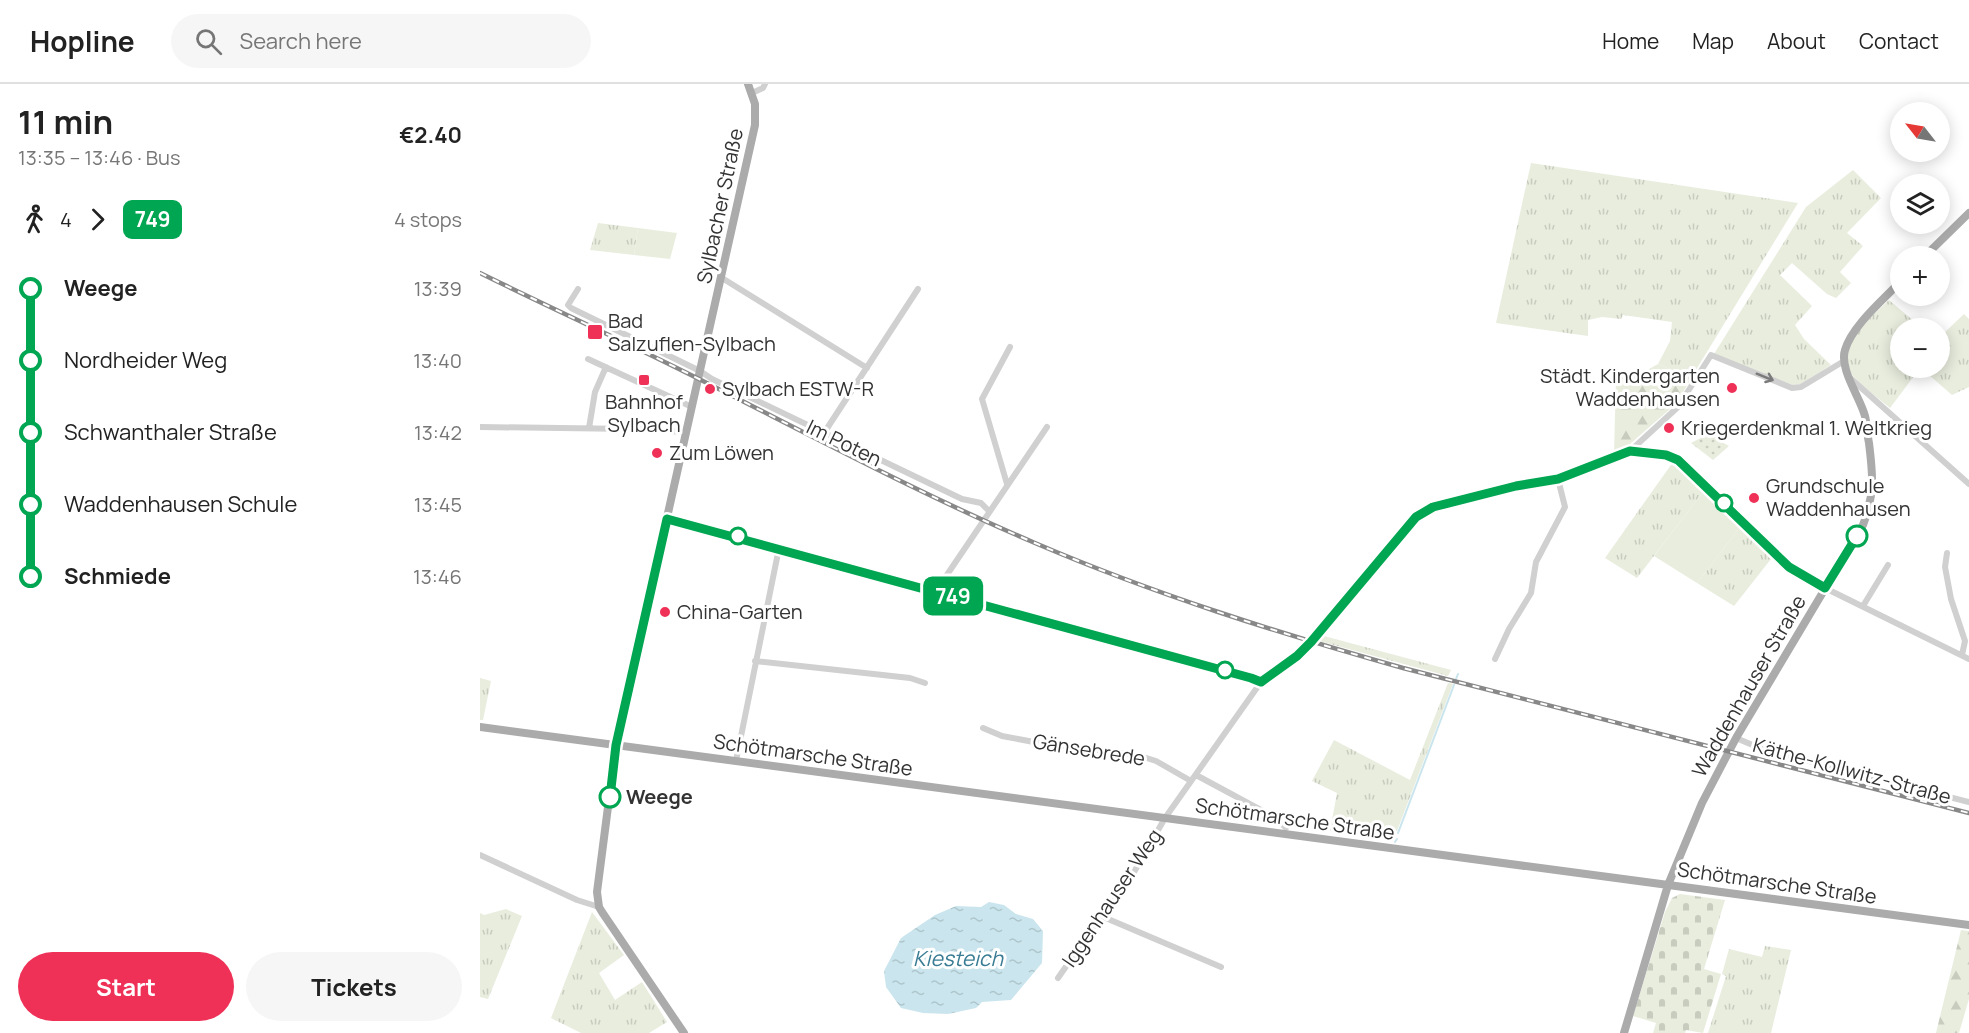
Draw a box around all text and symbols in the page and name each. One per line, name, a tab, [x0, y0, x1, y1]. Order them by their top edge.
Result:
search box	[171, 14, 591, 68]
text: Hopline	[30, 22, 135, 60]
icon: search	[192, 25, 225, 58]
text: Search here	[240, 26, 362, 56]
text: Home	[1602, 27, 1659, 55]
text: Map	[1692, 27, 1734, 55]
text: About	[1767, 27, 1826, 55]
text: Contact	[1859, 27, 1939, 55]
text: 11 min	[18, 99, 113, 144]
north arrow	[1890, 102, 1950, 162]
map controls	[1890, 102, 1950, 378]
text: €2.40	[399, 120, 462, 150]
street label: Sylbacher Straße	[690, 126, 749, 286]
text: 13:35 – 13:46 · Bus	[18, 144, 180, 171]
button: layers	[1890, 174, 1950, 234]
icon: walk	[18, 203, 51, 236]
icon: forward	[81, 203, 114, 236]
text: 749	[135, 205, 170, 233]
text: 4	[60, 206, 72, 233]
text: 4 stops	[394, 206, 462, 233]
button: +	[1890, 246, 1950, 306]
text: Weege	[64, 273, 137, 303]
text: 13:39	[414, 275, 462, 302]
place label: Bad Salzuflen-Sylbach	[608, 307, 776, 357]
button: −	[1890, 318, 1950, 378]
marker: Bad Salzuflen-Sylbach	[586, 323, 604, 341]
text: Nordheider Weg	[64, 345, 227, 375]
text: 13:40	[413, 347, 462, 374]
place label: Städt. Kindergarten Waddenhausen	[1540, 362, 1720, 412]
one-way arrow	[1755, 372, 1774, 383]
marker: Bahnhof Sylbach	[637, 373, 651, 387]
place label: Sylbach ESTW-R	[722, 375, 874, 402]
marker: Städt. Kindergarten Waddenhausen	[1725, 381, 1739, 395]
marker: Sylbach ESTW-R	[703, 382, 717, 396]
place label: Bahnhof Sylbach	[605, 388, 683, 438]
street label: Im Poten	[802, 413, 886, 472]
place label: Kriegerdenkmal 1. Weltkrieg	[1681, 414, 1932, 441]
text: Schwanthaler Straße	[64, 417, 277, 447]
text: 13:42	[414, 419, 462, 446]
marker: Kriegerdenkmal 1. Weltkrieg	[1662, 421, 1676, 435]
place label: Zum Löwen	[669, 439, 774, 466]
marker: Zum Löwen	[650, 446, 664, 460]
place label: Grundschule Waddenhausen	[1766, 472, 1911, 522]
text: Waddenhausen Schule	[64, 489, 297, 519]
text: 13:45	[414, 491, 462, 518]
marker: Grundschule Waddenhausen	[1747, 491, 1761, 505]
unlabelled marker	[1715, 494, 1733, 512]
unlabelled marker	[1846, 525, 1868, 547]
unlabelled marker	[729, 527, 747, 545]
text: Schmiede	[64, 561, 171, 591]
text: 13:46	[413, 563, 462, 590]
line badge: 749	[918, 576, 988, 616]
text: 749	[935, 582, 971, 610]
street label: Waddenhauser Straße	[1685, 590, 1812, 782]
place label: China-Garten	[677, 598, 803, 625]
marker: China-Garten	[658, 605, 672, 619]
unlabelled marker	[1216, 661, 1234, 679]
street label: Schötmarsche Straße	[712, 727, 915, 782]
street label: Gänsebrede	[1031, 727, 1147, 772]
street label: Käthe-Kollwitz-Straße	[1750, 731, 1954, 810]
place label: Weege	[626, 783, 693, 810]
marker: Weege	[599, 786, 621, 808]
street label: Schötmarsche Straße	[1194, 791, 1397, 846]
street label: Iggenhauser Weg	[1055, 823, 1168, 972]
street label: Schötmarsche Straße	[1676, 855, 1879, 910]
water label: Kiesteich	[913, 944, 1004, 972]
button: Start	[18, 952, 234, 1021]
button: Tickets	[246, 952, 462, 1021]

